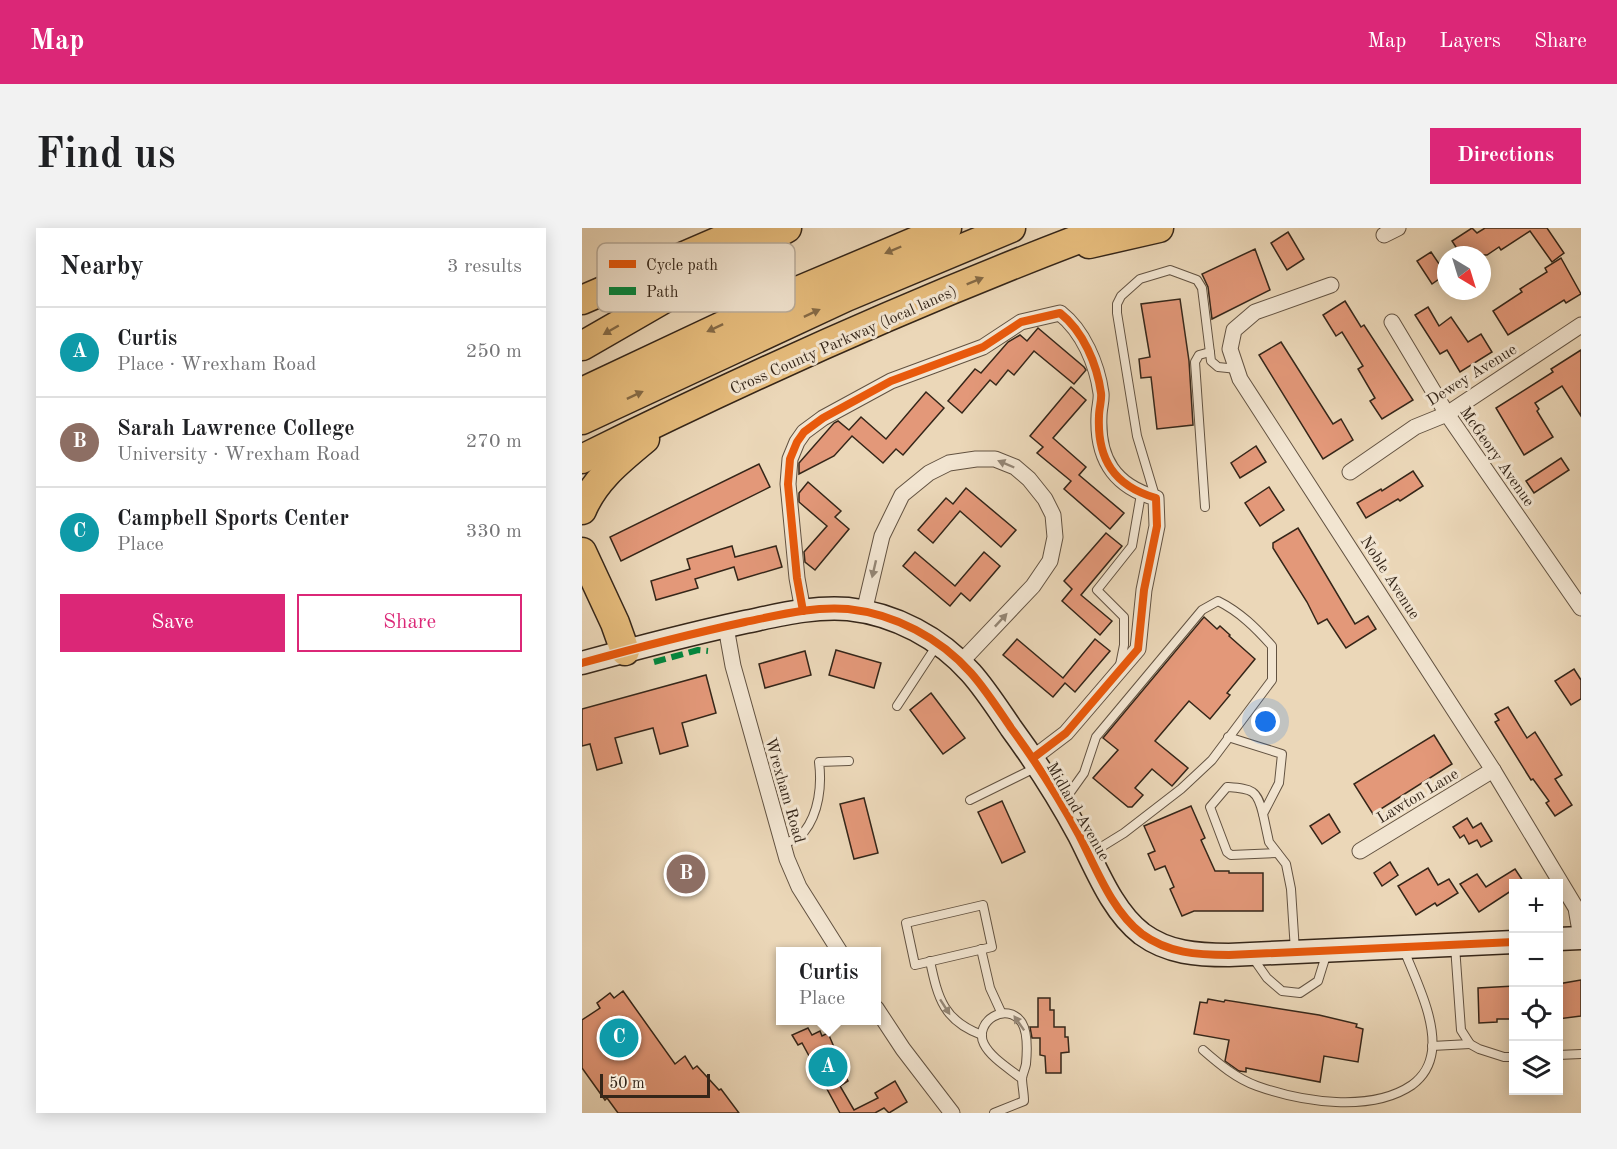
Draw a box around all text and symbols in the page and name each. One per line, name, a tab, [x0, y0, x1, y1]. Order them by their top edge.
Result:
text: Map	[30, 28, 84, 56]
text: Map	[1367, 31, 1406, 52]
text: Layers	[1439, 31, 1501, 52]
text: Share	[1534, 31, 1587, 52]
button: Directions	[1430, 128, 1581, 184]
text: Find us	[36, 135, 175, 177]
legend	[597, 243, 795, 312]
one-way arrow	[883, 245, 901, 255]
north arrow	[1437, 246, 1491, 300]
text: Nearby	[60, 254, 144, 280]
text: 3 results	[447, 257, 522, 277]
text: Cycle path	[646, 258, 718, 274]
one-way arrow	[966, 276, 984, 286]
street label: Cross County Parkway (local lanes)	[728, 282, 960, 398]
text: Path	[646, 285, 679, 301]
one-way arrow	[803, 308, 820, 317]
one-way arrow	[707, 324, 724, 333]
one-way arrow	[602, 325, 619, 335]
text: Curtis	[117, 328, 177, 350]
text: A	[72, 342, 87, 362]
text: 250 m	[466, 342, 522, 362]
street label: Dewey Avenue	[1424, 342, 1520, 410]
text: Place · Wrexham Road	[117, 355, 317, 375]
one-way arrow	[626, 390, 644, 400]
street label: McGeory Avenue	[1456, 404, 1537, 510]
text: Sarah Lawrence College	[117, 418, 355, 440]
text: B	[72, 432, 87, 452]
text: 270 m	[466, 432, 522, 452]
text: University · Wrexham Road	[117, 445, 360, 465]
one-way arrow	[996, 459, 1014, 469]
text: Campbell Sports Center	[117, 508, 349, 530]
text: C	[73, 522, 86, 542]
text: 330 m	[466, 522, 522, 542]
street label: Noble Avenue	[1357, 534, 1422, 622]
text: Place	[117, 535, 164, 555]
one-way arrow	[869, 560, 878, 579]
button: Save	[60, 594, 285, 652]
button: Share	[297, 594, 522, 652]
one-way arrow	[993, 613, 1007, 627]
your location	[1251, 707, 1280, 736]
street label: Wrexham Road	[761, 736, 807, 845]
street label: Midland Avenue	[1043, 760, 1112, 864]
street label: Lawton Lane	[1375, 766, 1462, 827]
pin: B	[666, 852, 706, 896]
map controls	[1509, 879, 1563, 1095]
button: +	[1509, 879, 1563, 933]
button: −	[1509, 933, 1563, 987]
popup	[776, 947, 881, 1025]
text: Curtis	[798, 962, 859, 984]
button: locate	[1509, 987, 1563, 1041]
text: Place	[798, 989, 845, 1009]
one-way arrow	[939, 999, 950, 1015]
one-way arrow	[1013, 1015, 1025, 1031]
pin: C	[600, 1016, 639, 1060]
button: layers	[1509, 1041, 1563, 1095]
pin: A	[808, 1044, 848, 1090]
scale bar	[600, 1071, 710, 1098]
text: 50 m	[609, 1076, 645, 1092]

